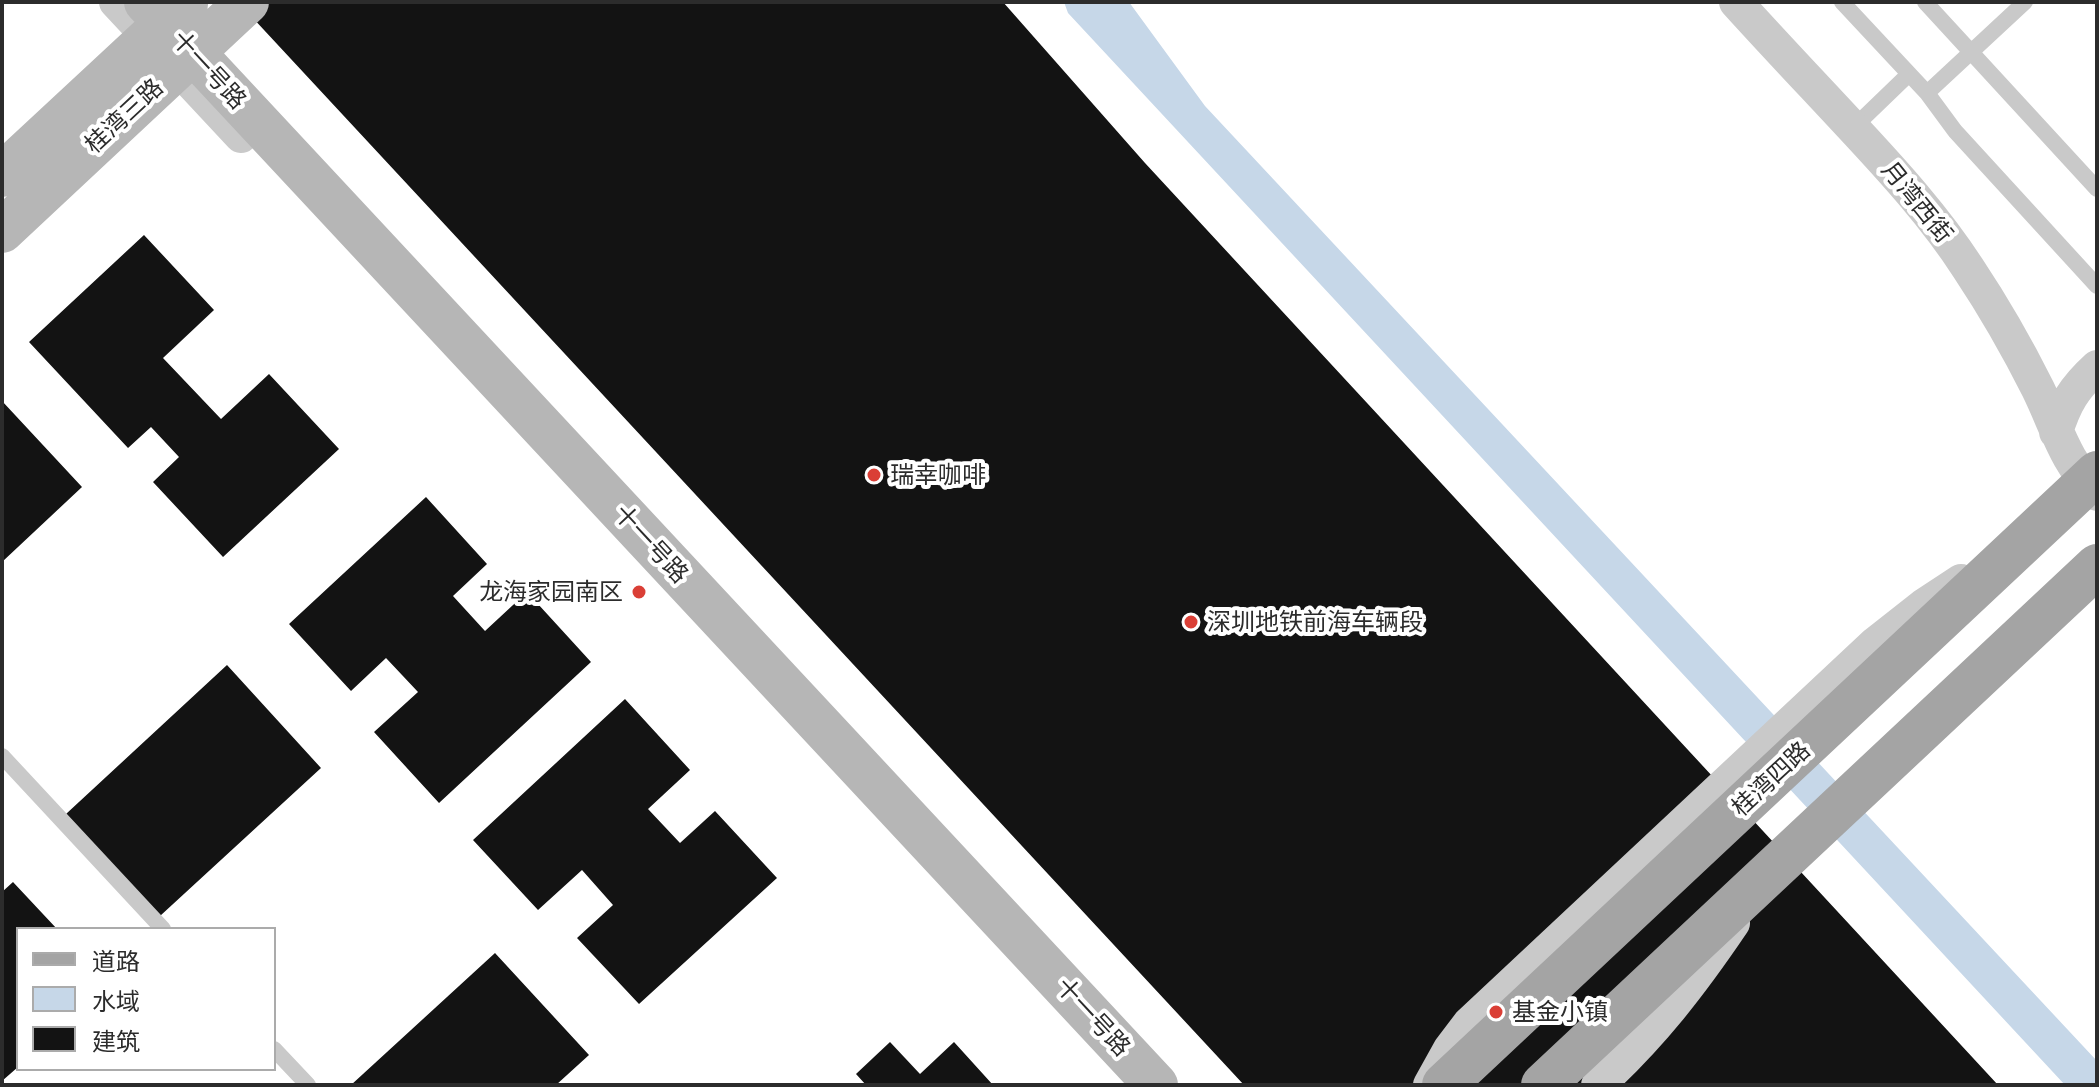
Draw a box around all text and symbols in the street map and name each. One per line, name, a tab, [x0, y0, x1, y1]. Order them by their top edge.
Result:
street label: 十一号路	[166, 25, 252, 115]
street label: 桂湾三路	[79, 73, 169, 159]
street label: 月湾西街	[1876, 156, 1958, 248]
place label: 瑞幸咖啡	[890, 461, 986, 489]
marker: 瑞幸咖啡	[865, 466, 883, 484]
street label: 十一号路	[608, 499, 694, 589]
place label: 龙海家园南区	[479, 578, 623, 606]
marker: 龙海家园南区	[630, 583, 648, 601]
place label: 深圳地铁前海车辆段	[1207, 608, 1423, 636]
marker: 深圳地铁前海车辆段	[1182, 613, 1200, 631]
street label: 桂湾四路	[1726, 736, 1816, 822]
legend	[16, 927, 276, 1071]
text: 道路	[92, 946, 140, 975]
street label: 十一号路	[1050, 972, 1136, 1062]
text: 水域	[92, 986, 140, 1015]
place label: 基金小镇	[1512, 998, 1608, 1026]
marker: 基金小镇	[1487, 1003, 1505, 1021]
text: 建筑	[92, 1026, 140, 1055]

